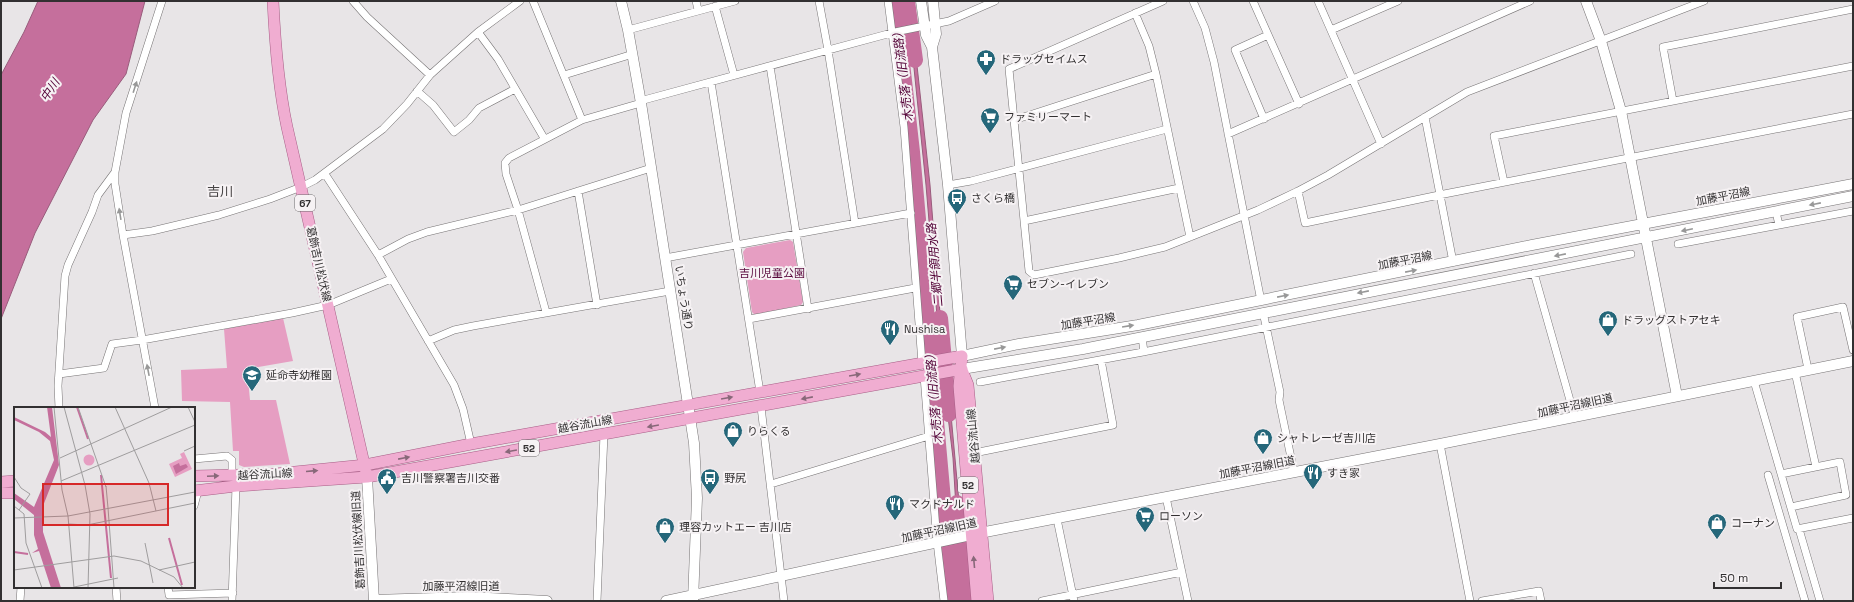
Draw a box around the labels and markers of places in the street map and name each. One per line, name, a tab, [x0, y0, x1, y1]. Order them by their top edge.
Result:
pharmacy icon: ドラッグセイムス	[975, 48, 997, 76]
place label: ドラッグセイムス	[1000, 52, 1088, 66]
supermarket icon: ファミリーマート	[979, 106, 1001, 134]
place label: ファミリーマート	[1004, 110, 1092, 124]
bus stop icon: さくら橋	[946, 187, 968, 215]
place label: さくら橋	[971, 191, 1015, 205]
supermarket icon: セブン-イレブン	[1002, 273, 1024, 301]
place label: セブン-イレブン	[1027, 277, 1109, 291]
shop icon: ドラッグストアセキ	[1597, 309, 1619, 337]
place label: ドラッグストアセキ	[1622, 313, 1721, 327]
restaurant icon: Nushisa	[879, 318, 901, 346]
place label: Nushisa	[904, 322, 946, 336]
school or university icon: 延命寺幼稚園	[241, 364, 263, 392]
place label: 延命寺幼稚園	[266, 368, 332, 382]
shop icon: りらくる	[722, 420, 744, 448]
place label: りらくる	[747, 424, 791, 438]
shop icon: シャトレーゼ吉川店	[1252, 427, 1274, 455]
place label: シャトレーゼ吉川店	[1277, 431, 1376, 445]
restaurant icon: すき家	[1302, 462, 1324, 490]
place label: すき家	[1327, 466, 1360, 480]
public building icon: 吉川警察署吉川交番	[376, 467, 398, 495]
bus stop icon: 野尻	[699, 467, 721, 495]
place label: 吉川警察署吉川交番	[401, 471, 500, 485]
place label: 野尻	[724, 471, 746, 485]
restaurant icon: マクドナルド	[884, 493, 906, 521]
place label: マクドナルド	[909, 497, 975, 511]
supermarket icon: ローソン	[1134, 505, 1156, 533]
place label: ローソン	[1159, 509, 1203, 523]
shop icon: コーナン	[1706, 512, 1728, 540]
shop icon: 理容カットエー 吉川店	[654, 516, 676, 544]
place label: コーナン	[1731, 516, 1775, 530]
place label: 理容カットエー 吉川店	[679, 520, 792, 534]

